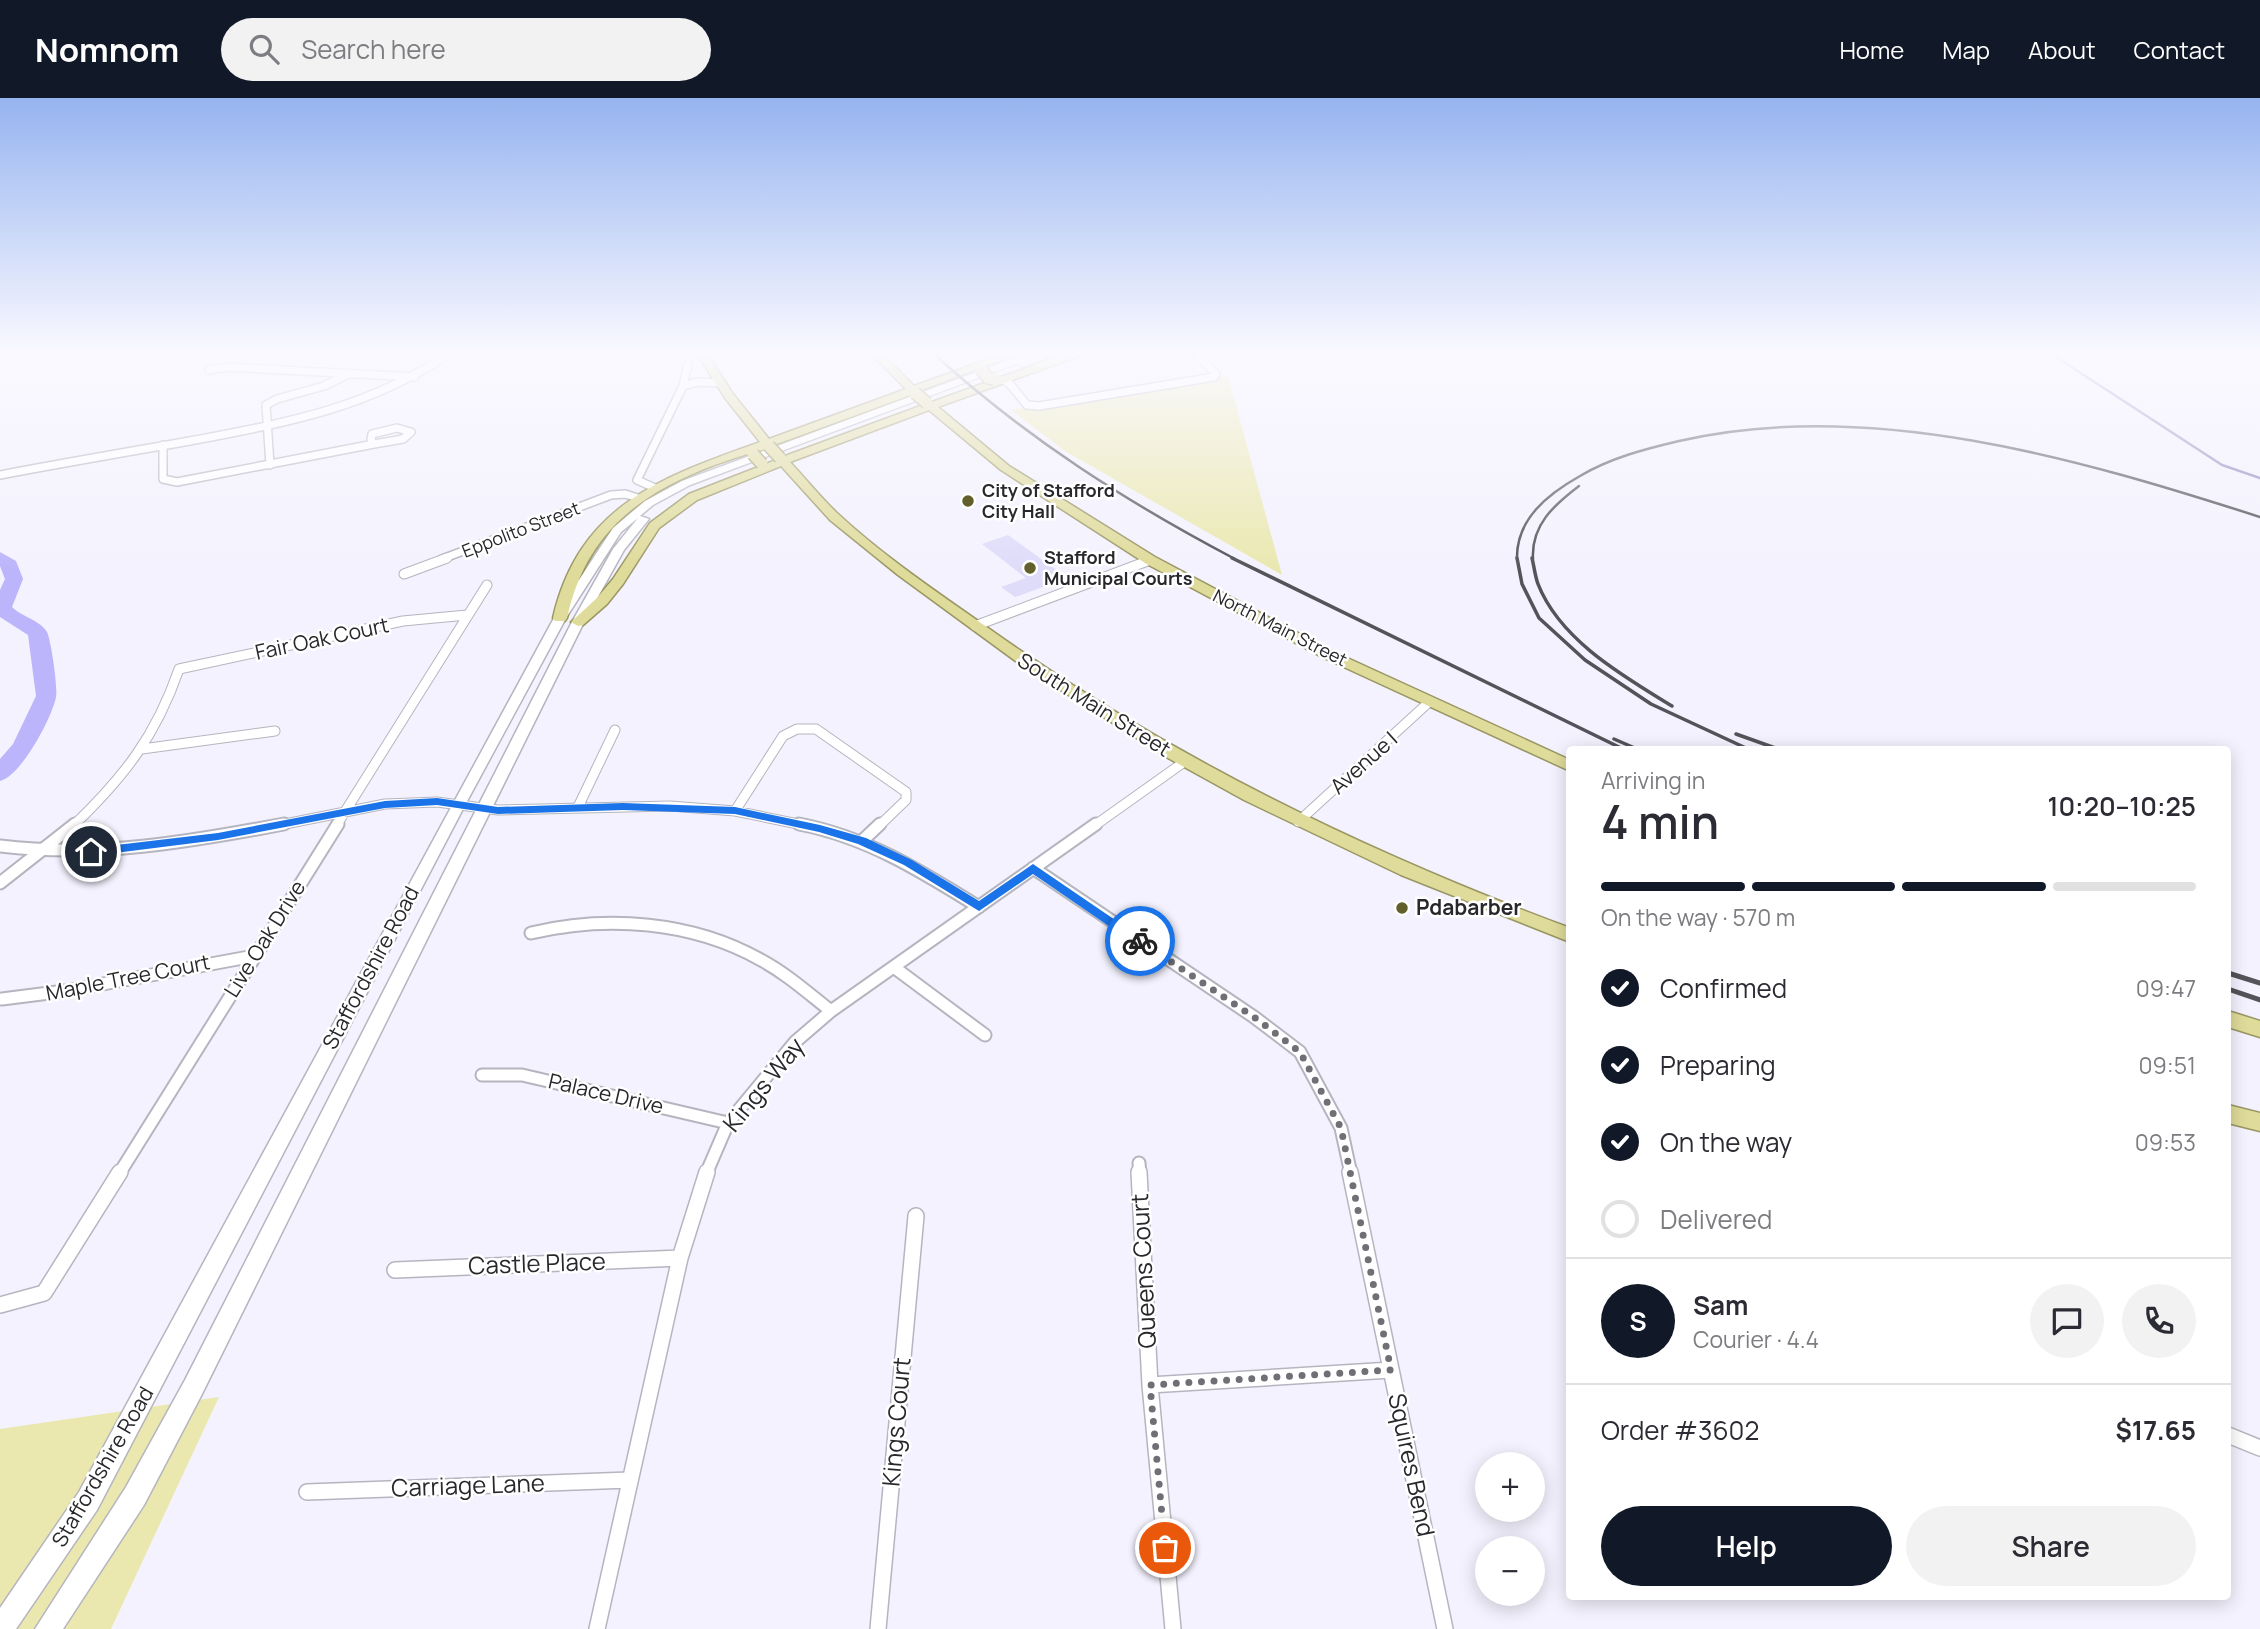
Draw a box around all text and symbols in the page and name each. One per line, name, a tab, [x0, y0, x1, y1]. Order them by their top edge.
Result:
search box	[221, 18, 711, 81]
text: Nomnom	[35, 27, 179, 72]
icon: search	[245, 30, 283, 68]
text: Search here	[301, 31, 446, 67]
text: Home	[1839, 33, 1904, 66]
text: Map	[1942, 33, 1990, 66]
text: About	[2028, 33, 2096, 66]
text: Contact	[2134, 33, 2225, 66]
place label: City of Stafford City Hall	[982, 478, 1115, 523]
marker: City of Stafford City Hall	[960, 493, 976, 509]
street label: Eppolito Street	[458, 496, 583, 563]
place label: Stafford Municipal Courts	[1044, 545, 1193, 590]
marker: Stafford Municipal Courts	[1022, 560, 1038, 576]
street label: North Main Street	[1209, 583, 1352, 671]
street label: Fair Oak Court	[252, 610, 391, 666]
street label: South Main Street	[1013, 646, 1176, 763]
street label: Avenue I	[1324, 725, 1403, 800]
text: Arriving in	[1601, 764, 1706, 796]
text: 10:20–10:25	[2047, 788, 2196, 824]
text: 4 min	[1601, 790, 1719, 853]
pin	[61, 822, 121, 882]
icon: home	[72, 833, 110, 871]
street label: Live Oak Drive	[217, 875, 311, 1002]
street label: Staffordshire Road	[315, 881, 425, 1054]
place label: Pdabarber	[1416, 893, 1522, 921]
marker: Pdabarber	[1394, 900, 1410, 916]
text: On the way · 570 m	[1601, 901, 1795, 933]
courier	[1105, 906, 1175, 976]
icon: bike	[1121, 922, 1159, 960]
street label: Maple Tree Court	[43, 947, 212, 1007]
icon: check	[1601, 969, 1639, 1007]
text: Confirmed	[1660, 970, 1787, 1006]
text: 09:47	[2136, 972, 2196, 1004]
street label: Kings Way	[715, 1030, 811, 1138]
icon: check	[1601, 1046, 1639, 1084]
text: Preparing	[1660, 1047, 1776, 1083]
text: 09:51	[2139, 1049, 2196, 1081]
street label: Palace Drive	[546, 1066, 667, 1120]
icon: check	[1601, 1123, 1639, 1161]
text: On the way	[1660, 1124, 1792, 1160]
text: 09:53	[2135, 1126, 2196, 1158]
street label: Queens Court	[1122, 1193, 1163, 1349]
text: Delivered	[1660, 1201, 1772, 1237]
street label: Castle Place	[468, 1244, 606, 1281]
button: chat	[2030, 1284, 2104, 1358]
button: phone	[2122, 1284, 2196, 1358]
text: Sam	[1693, 1287, 1748, 1323]
text: S	[1629, 1303, 1647, 1339]
text: Courier · 4.4	[1693, 1323, 1819, 1355]
street label: Kings Court	[873, 1356, 918, 1488]
street label: Staffordshire Road	[45, 1381, 159, 1552]
street label: Squires Bend	[1381, 1390, 1444, 1539]
text: Order #3602	[1601, 1412, 1759, 1448]
text: $17.65	[2116, 1412, 2196, 1448]
map controls	[1475, 1452, 1545, 1606]
button: +	[1475, 1452, 1545, 1522]
street label: Carriage Lane	[391, 1465, 545, 1504]
button: Help	[1601, 1506, 1892, 1586]
button: Share	[1906, 1506, 2196, 1586]
pin	[1135, 1518, 1195, 1578]
icon: bag	[1146, 1529, 1184, 1567]
button: −	[1475, 1536, 1545, 1606]

